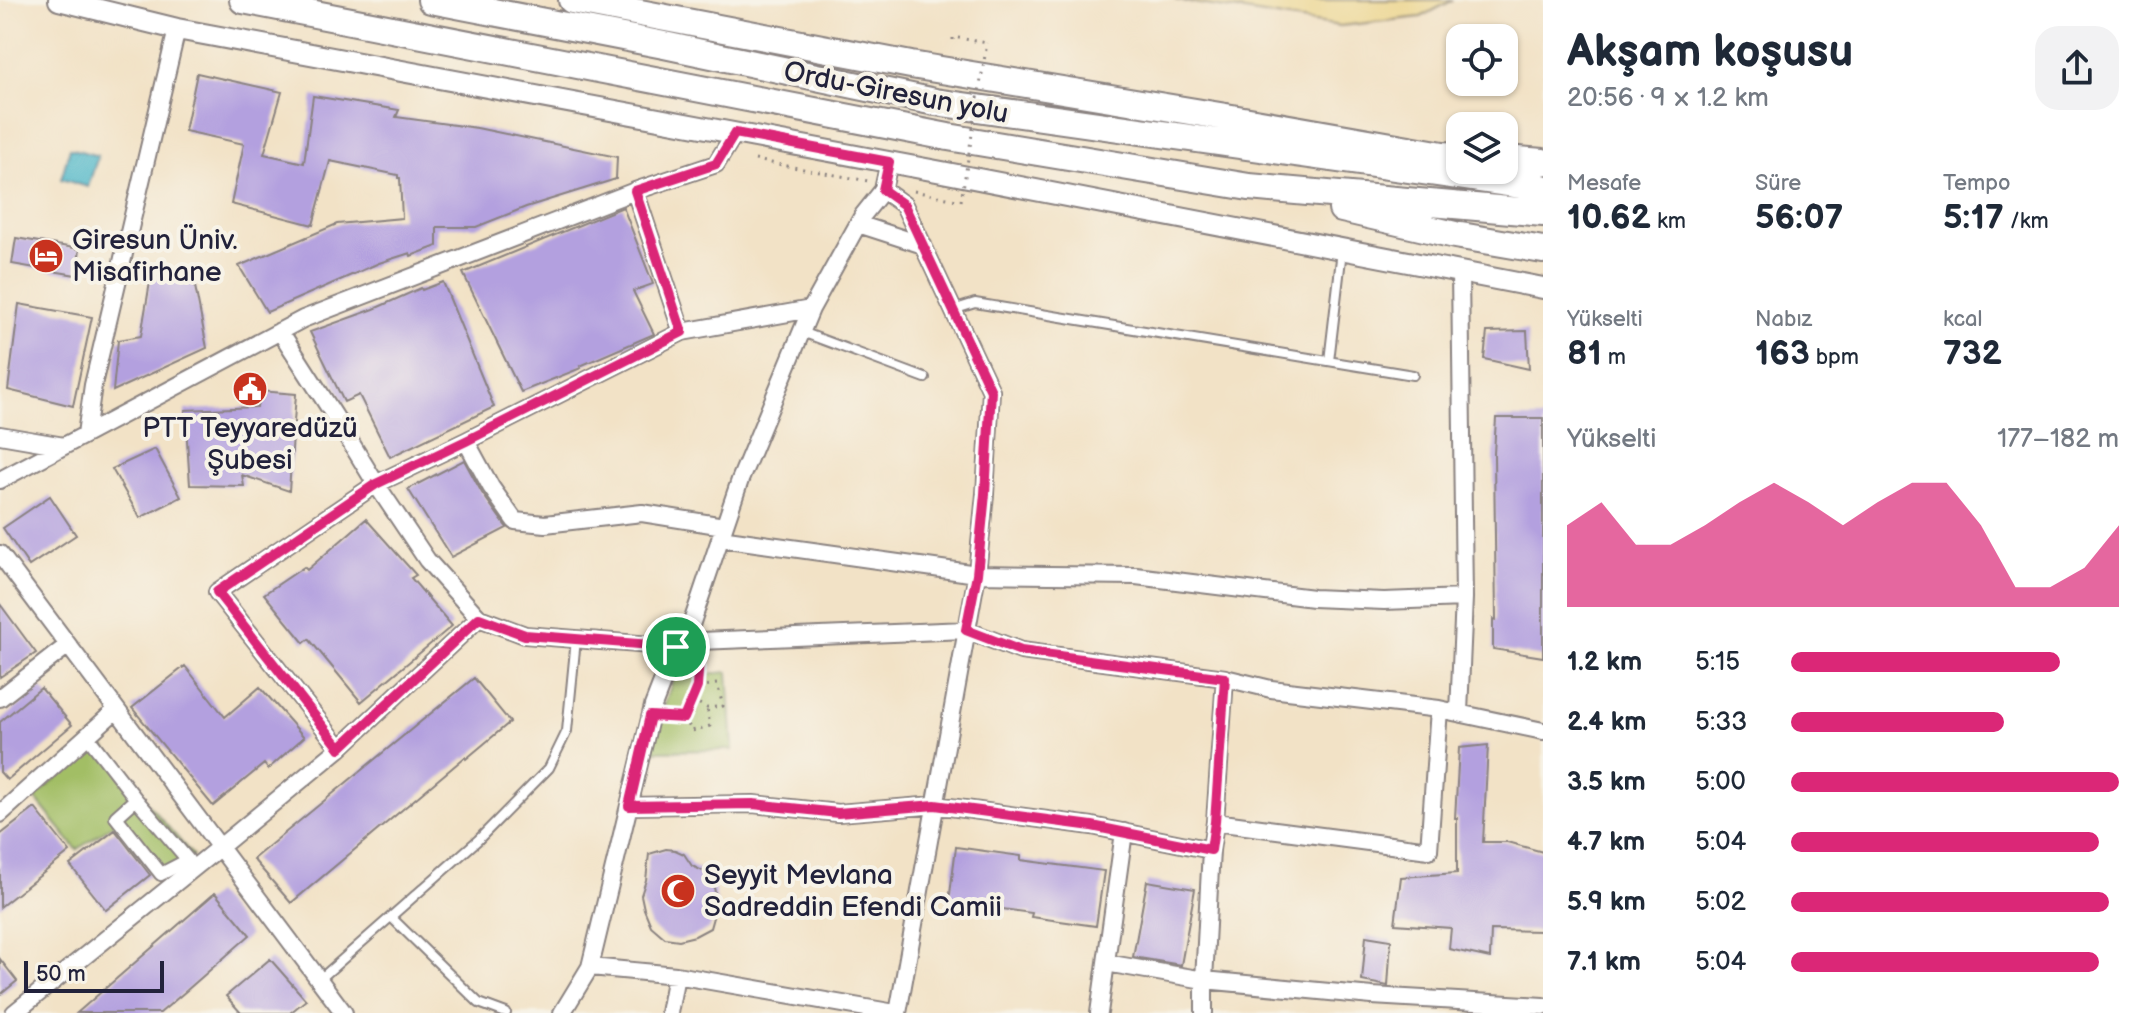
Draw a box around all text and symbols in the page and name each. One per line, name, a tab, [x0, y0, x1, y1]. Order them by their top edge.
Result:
map controls	[1446, 24, 1518, 184]
button: locate	[1446, 24, 1518, 96]
text: Akşam koşusu	[1567, 26, 1853, 79]
button: share	[2035, 26, 2119, 110]
street label: Ordu-Giresun yolu	[781, 55, 1011, 131]
text: 20:56 · 9 × 1.2 km	[1567, 83, 1769, 114]
button: layers	[1446, 112, 1518, 184]
text: Mesafe	[1567, 170, 1641, 197]
text: Süre	[1755, 170, 1801, 197]
text: Tempo	[1943, 170, 2010, 197]
text: 10.62	[1567, 197, 1651, 238]
text: 56:07	[1755, 197, 1843, 238]
text: 5:17	[1943, 197, 2004, 238]
text: km	[1651, 208, 1686, 235]
text: /km	[2004, 208, 2049, 235]
place label: Giresun Üniv. Misafirhane	[72, 223, 238, 289]
hotel icon: Giresun Üniv. Misafirhane	[27, 237, 65, 275]
text: Yükselti	[1567, 306, 1643, 333]
text: Nabız	[1755, 306, 1812, 333]
text: kcal	[1943, 306, 1982, 333]
text: 81	[1567, 333, 1602, 374]
text: 163	[1755, 333, 1810, 374]
text: 732	[1943, 333, 2002, 374]
text: m	[1602, 344, 1626, 371]
text: bpm	[1810, 344, 1859, 371]
public building icon: PTT Teyyaredüzü Şubesi	[231, 370, 269, 408]
place label: PTT Teyyaredüzü Şubesi	[142, 412, 358, 477]
text: Yükselti	[1567, 424, 1657, 455]
text: 177–182 m	[1997, 424, 2119, 455]
pin	[642, 613, 710, 681]
icon: arrive	[654, 625, 698, 669]
text: 1.2 km	[1567, 647, 1642, 678]
text: 5:15	[1695, 647, 1740, 678]
text: 2.4 km	[1567, 707, 1646, 738]
text: 5:33	[1695, 707, 1747, 738]
text: 3.5 km	[1567, 767, 1646, 798]
text: 5:00	[1695, 767, 1746, 798]
text: 4.7 km	[1567, 827, 1645, 858]
text: 5:04	[1695, 827, 1746, 858]
place label: Seyyit Mevlana Sadreddin Efendi Camii	[704, 859, 1002, 924]
mosque icon: Seyyit Mevlana Sadreddin Efendi Camii	[659, 872, 697, 910]
text: 5.9 km	[1567, 887, 1646, 918]
text: 5:02	[1695, 887, 1746, 918]
text: 7.1 km	[1567, 947, 1641, 978]
text: 5:04	[1695, 947, 1746, 978]
scale bar	[24, 957, 164, 993]
text: 50 m	[36, 961, 86, 988]

